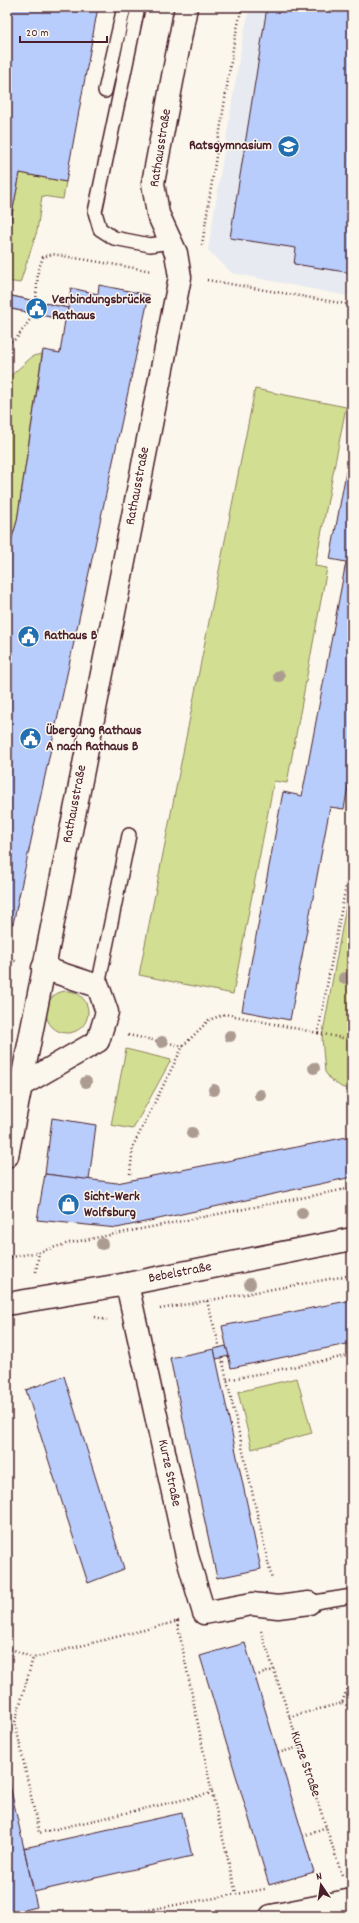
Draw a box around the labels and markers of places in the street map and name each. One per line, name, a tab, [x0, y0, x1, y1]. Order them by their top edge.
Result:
school or university icon: Ratsgymnasium	[275, 133, 301, 159]
place label: Ratsgymnasium	[189, 136, 272, 156]
place label: Verbindungsbrücke Rathaus	[52, 290, 151, 326]
public building icon: Verbindungsbrücke Rathaus	[24, 295, 50, 321]
public building icon: Rathaus B	[15, 623, 41, 649]
place label: Rathaus B	[44, 626, 98, 646]
place label: Übergang Rathaus A nach Rathaus B	[46, 721, 142, 757]
public building icon: Übergang Rathaus A nach Rathaus B	[17, 726, 43, 752]
place label: Sicht-Werk Wolfsburg	[84, 1187, 140, 1223]
shop icon: Sicht-Werk Wolfsburg	[56, 1192, 82, 1218]

